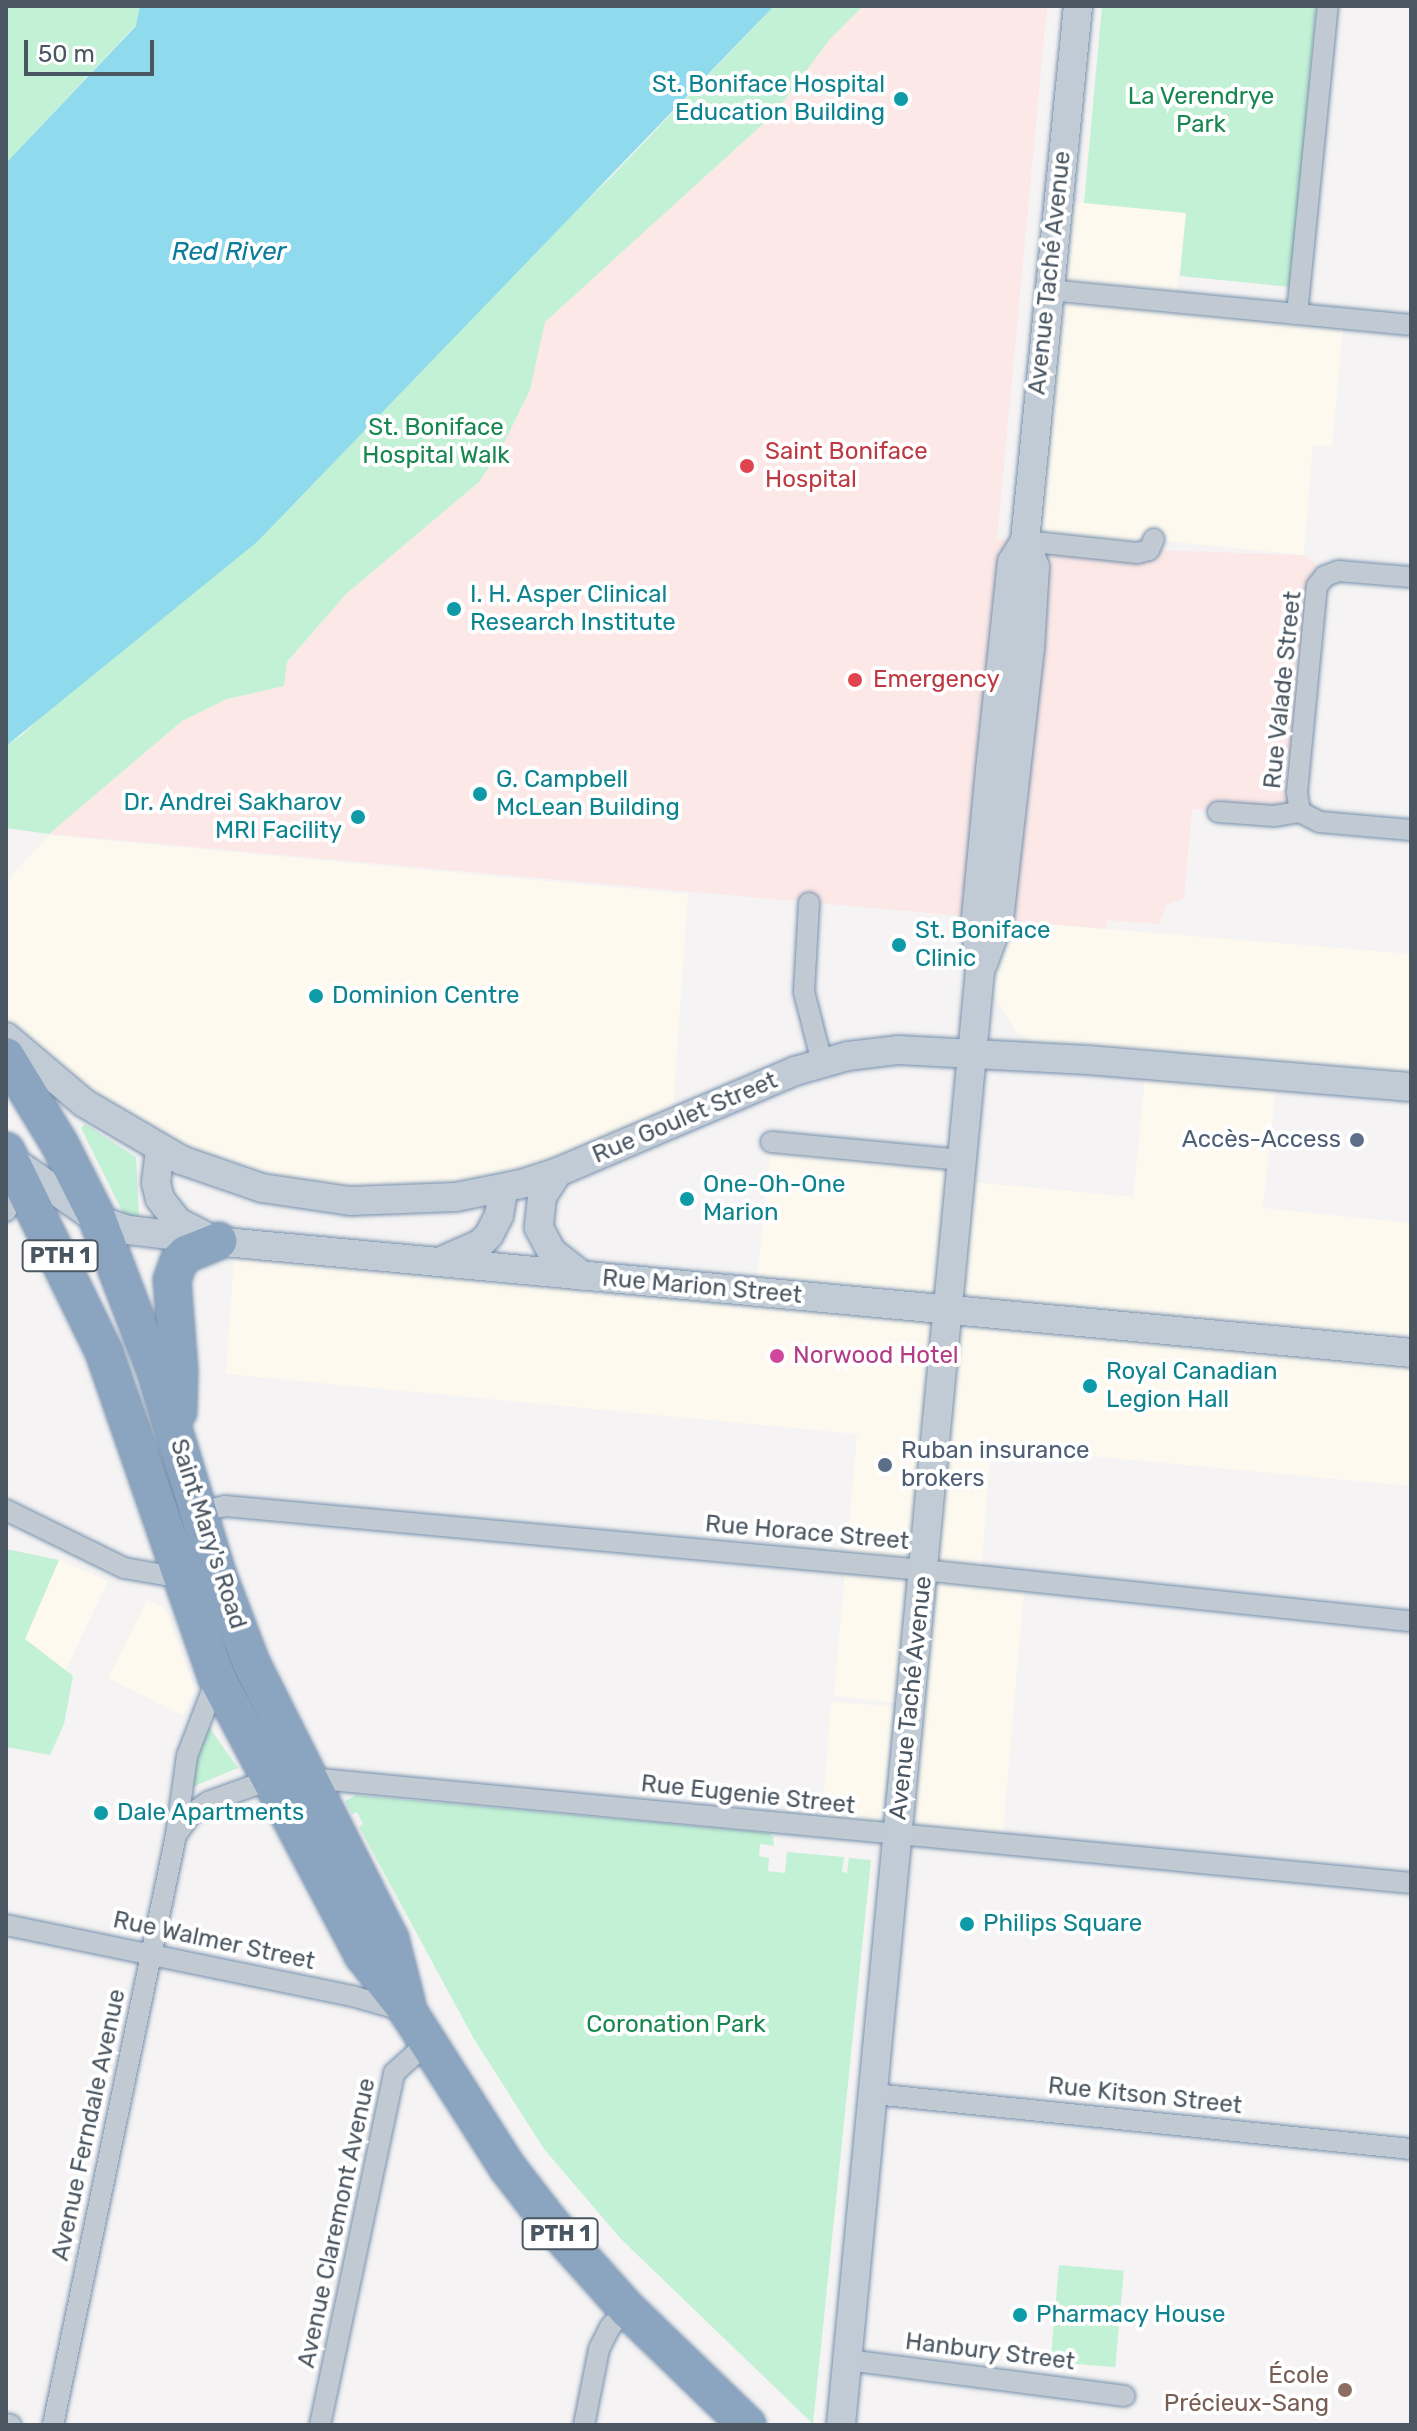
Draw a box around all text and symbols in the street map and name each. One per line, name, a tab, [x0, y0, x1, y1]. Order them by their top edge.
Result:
scale bar	[28, 24, 158, 74]
text: 50 m	[38, 40, 95, 68]
place label: St. Boniface Hospital Education Building	[652, 71, 885, 127]
park label: La Verendrye Park	[1127, 83, 1275, 139]
marker: St. Boniface Hospital Education Building	[892, 90, 910, 108]
street label: Avenue Taché Avenue	[1023, 149, 1077, 397]
water label: Red River	[171, 236, 287, 268]
park label: St. Boniface Hospital Walk	[362, 414, 510, 470]
place label: Saint Boniface Hospital	[765, 438, 928, 494]
marker: Saint Boniface Hospital	[736, 455, 758, 477]
place label: I. H. Asper Clinical Research Institute	[470, 581, 676, 637]
street label: Rue Valade Street	[1258, 589, 1308, 791]
marker: I. H. Asper Clinical Research Institute	[445, 600, 463, 618]
place label: Emergency	[873, 666, 1000, 694]
marker: Emergency	[844, 669, 866, 691]
place label: G. Campbell McLean Building	[496, 766, 680, 822]
marker: G. Campbell McLean Building	[471, 785, 489, 803]
place label: Dr. Andrei Sakharov MRI Facility	[123, 789, 342, 845]
marker: Dr. Andrei Sakharov MRI Facility	[349, 808, 367, 826]
place label: St. Boniface Clinic	[915, 917, 1050, 973]
marker: St. Boniface Clinic	[890, 936, 908, 954]
place label: Dominion Centre	[332, 982, 520, 1010]
marker: Dominion Centre	[307, 987, 325, 1005]
street label: Rue Goulet Street	[588, 1066, 782, 1170]
place label: Accès-Access	[1182, 1126, 1341, 1154]
marker: Accès-Access	[1348, 1131, 1366, 1149]
place label: One-Oh-One Marion	[703, 1171, 846, 1227]
marker: One-Oh-One Marion	[678, 1190, 696, 1208]
road number: PTH 1	[20, 1238, 100, 1274]
street label: Rue Marion Street	[601, 1264, 803, 1310]
place label: Norwood Hotel	[793, 1342, 959, 1370]
marker: Norwood Hotel	[768, 1347, 786, 1365]
place label: Royal Canadian Legion Hall	[1106, 1358, 1278, 1414]
marker: Royal Canadian Legion Hall	[1081, 1377, 1099, 1395]
street label: Saint Mary's Road	[164, 1435, 252, 1633]
place label: Ruban insurance brokers	[901, 1437, 1090, 1493]
marker: Ruban insurance brokers	[876, 1456, 894, 1474]
street label: Rue Horace Street	[704, 1510, 910, 1556]
street label: Avenue Taché Avenue	[884, 1574, 938, 1822]
street label: Rue Eugenie Street	[640, 1769, 856, 1821]
place label: Dale Apartments	[117, 1799, 305, 1827]
marker: Dale Apartments	[92, 1804, 110, 1822]
street label: Rue Walmer Street	[110, 1905, 318, 1977]
place label: Philips Square	[983, 1910, 1142, 1938]
marker: Philips Square	[958, 1915, 976, 1933]
street label: Avenue Ferndale Avenue	[46, 1986, 132, 2264]
park label: Coronation Park	[586, 2011, 766, 2039]
street label: Rue Kitson Street	[1047, 2071, 1243, 2121]
street label: Avenue Claremont Avenue	[292, 2075, 382, 2371]
road number: PTH 1	[520, 2216, 600, 2252]
place label: Pharmacy House	[1036, 2301, 1226, 2329]
marker: Pharmacy House	[1011, 2306, 1029, 2324]
street label: Hanbury Street	[903, 2327, 1077, 2377]
place label: École Précieux-Sang	[1164, 2362, 1329, 2418]
marker: École Précieux-Sang	[1336, 2381, 1354, 2399]

